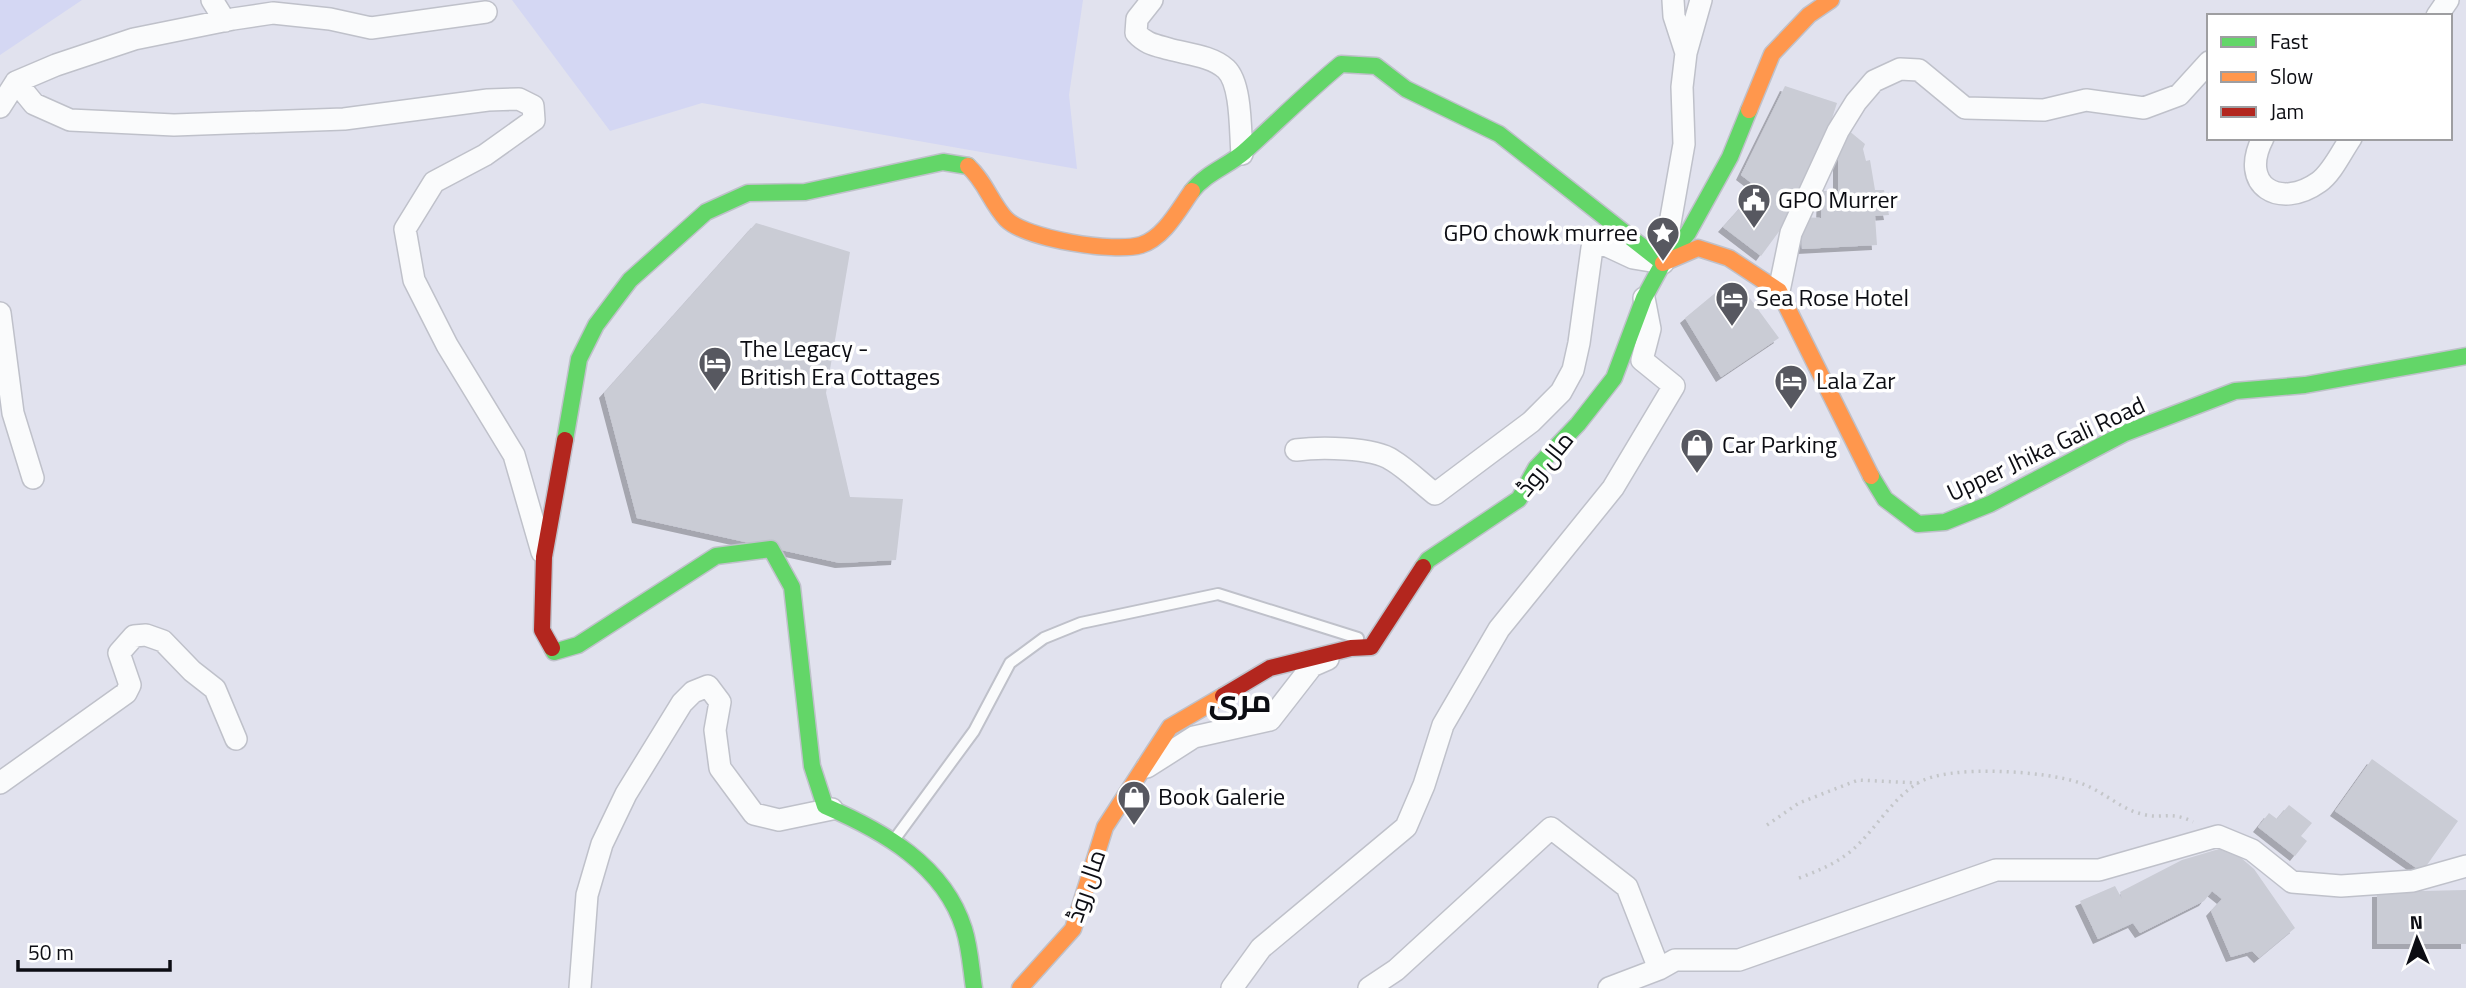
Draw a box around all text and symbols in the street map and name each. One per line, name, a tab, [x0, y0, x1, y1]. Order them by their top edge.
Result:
legend	[2207, 14, 2452, 140]
text: Fast	[2270, 25, 2309, 57]
text: Slow	[2270, 60, 2313, 92]
text: Jam	[2270, 95, 2304, 127]
public building icon: GPO Murrer	[1735, 181, 1773, 230]
place label: GPO Murrer	[1778, 181, 1898, 217]
place label: GPO chowk murree	[1443, 214, 1638, 250]
place icon: GPO chowk murree	[1644, 214, 1682, 263]
hotel icon: Sea Rose Hotel	[1713, 279, 1751, 328]
place label: Sea Rose Hotel	[1756, 279, 1909, 315]
place label: The Legacy - British Era Cottages	[740, 330, 940, 394]
hotel icon: The Legacy - British Era Cottages	[696, 344, 734, 393]
hotel icon: Lala Zar	[1772, 362, 1810, 411]
place label: Lala Zar	[1816, 362, 1896, 398]
street label: Upper Jhika Gali Road	[1940, 386, 2151, 510]
street label: مال روڈ	[1507, 423, 1582, 504]
shop icon: Car Parking	[1678, 426, 1716, 475]
place label: Car Parking	[1722, 426, 1837, 462]
district label: مری	[1208, 676, 1272, 724]
shop icon: Book Galerie	[1115, 778, 1153, 827]
place label: Book Galerie	[1158, 778, 1285, 814]
street label: مال روڈ	[1056, 844, 1114, 927]
north arrow	[2382, 904, 2452, 974]
text: N	[2409, 907, 2423, 936]
scale bar	[18, 928, 170, 972]
text: 50 m	[28, 936, 74, 968]

